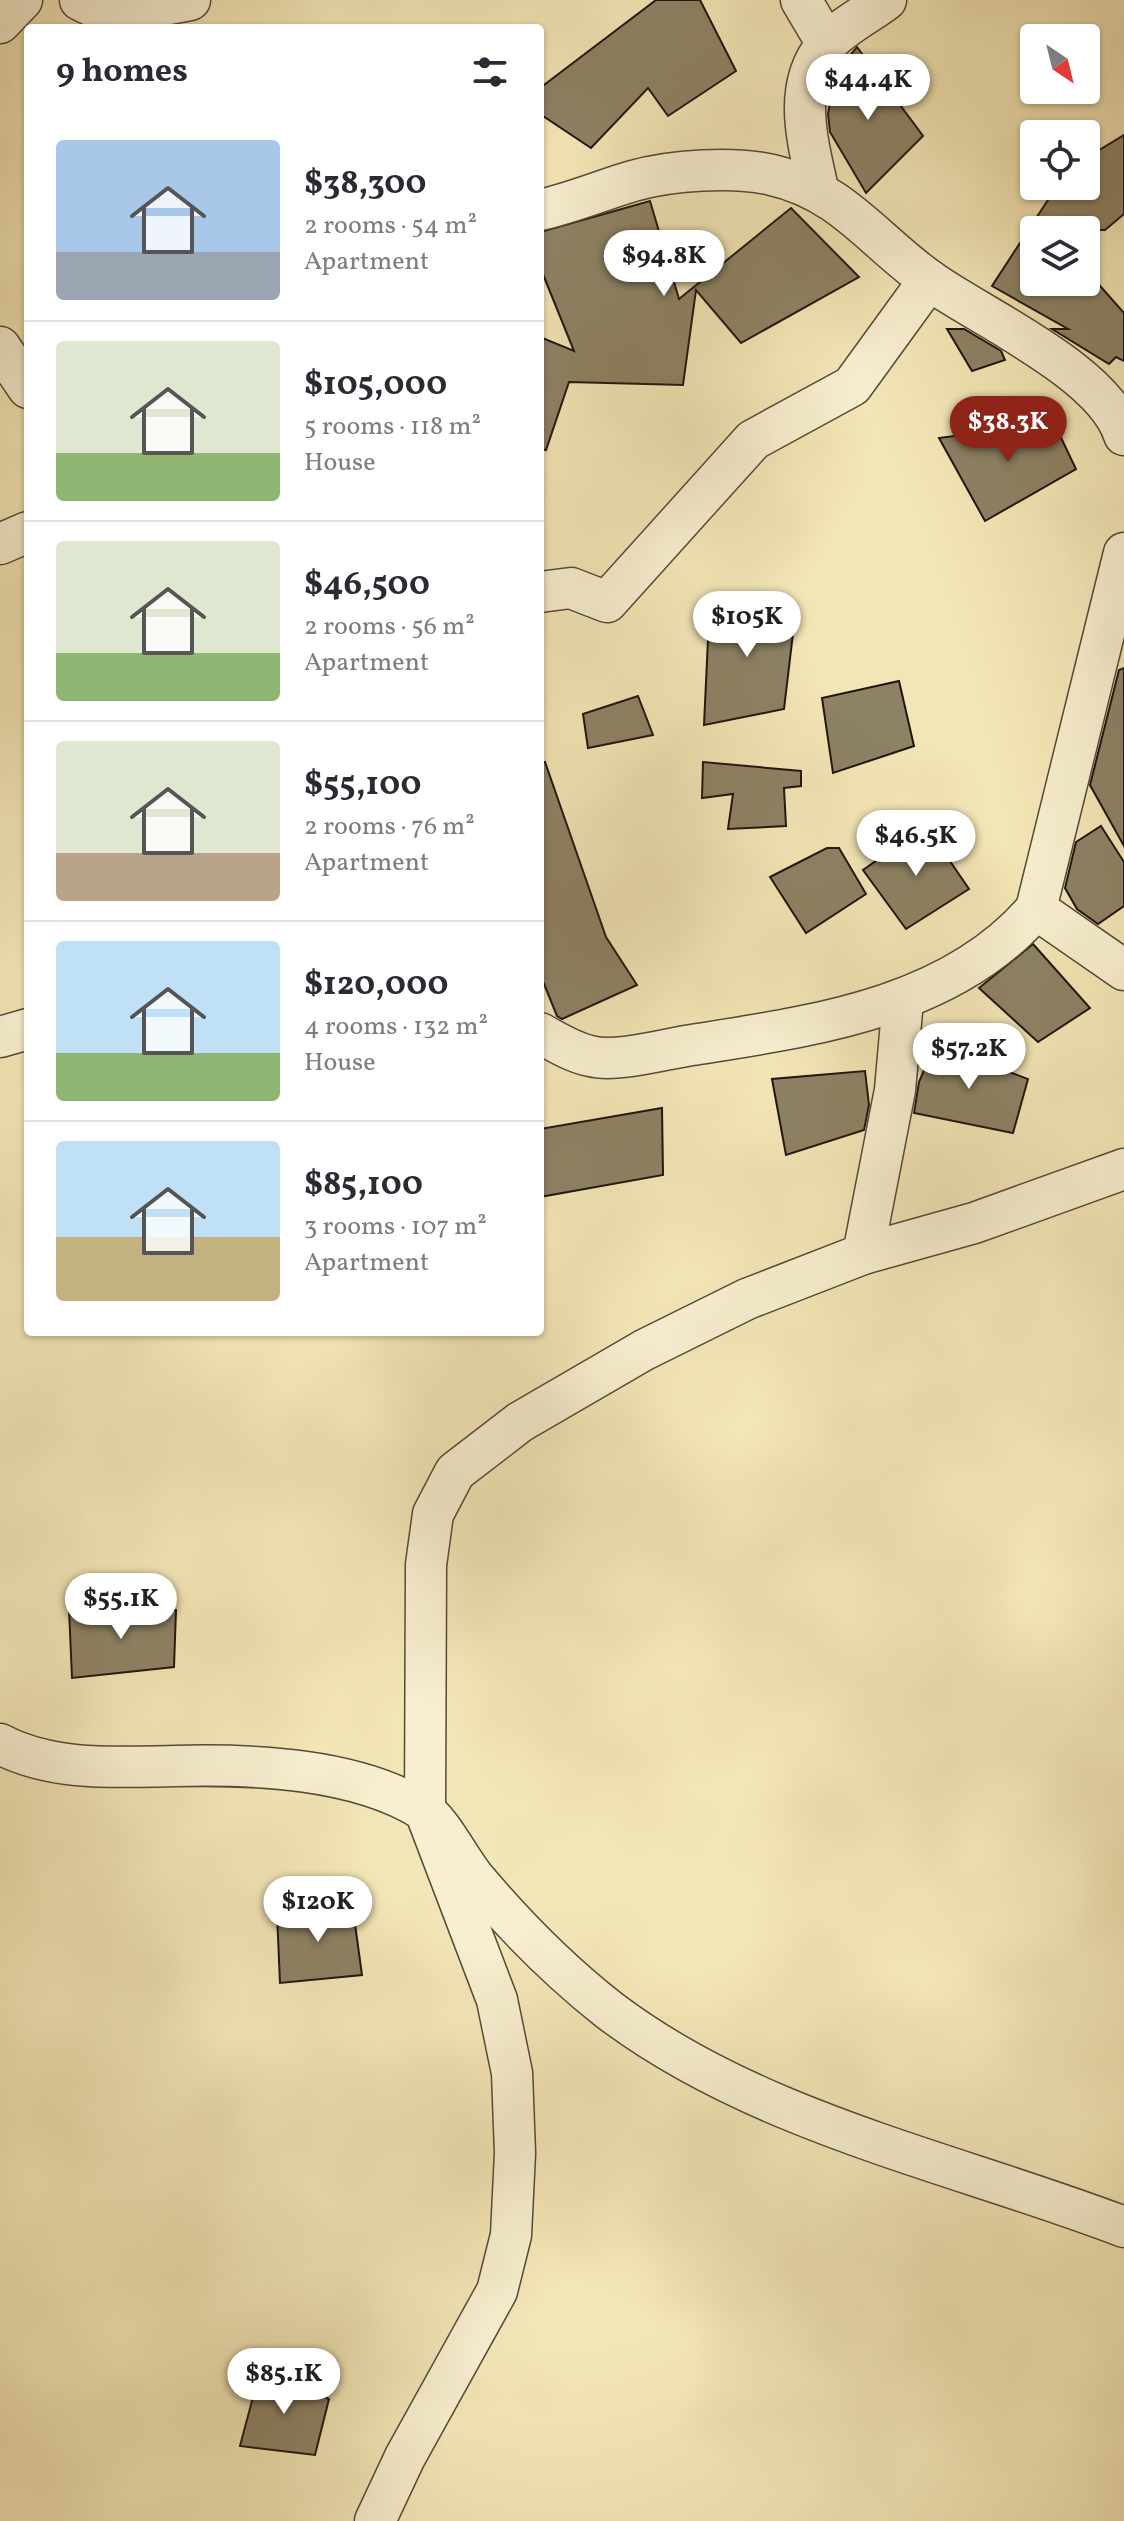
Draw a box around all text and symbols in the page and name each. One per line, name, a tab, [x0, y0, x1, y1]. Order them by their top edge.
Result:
north arrow	[1020, 24, 1100, 104]
map controls	[1020, 24, 1100, 296]
text: 9 homes	[56, 49, 188, 96]
icon: filters	[468, 50, 512, 94]
pin: $44.4K	[803, 54, 933, 122]
text: $44.4K	[824, 62, 912, 98]
button: locate	[1020, 120, 1100, 200]
text: $38,300	[304, 161, 427, 208]
icon: home	[120, 172, 216, 268]
text: 2 rooms · 54 m²	[304, 208, 477, 244]
button: layers	[1020, 216, 1100, 296]
pin: $94.8K	[599, 230, 729, 298]
text: $94.8K	[622, 238, 706, 274]
text: Apartment	[304, 244, 429, 280]
text: $105,000	[304, 362, 447, 409]
icon: home	[120, 373, 216, 469]
pin: $38.3K	[943, 396, 1073, 464]
text: $38.3K	[968, 404, 1048, 440]
text: 5 rooms · 118 m²	[304, 409, 481, 445]
text: House	[304, 445, 376, 481]
text: $46,500	[304, 562, 430, 609]
icon: home	[120, 573, 216, 669]
pin: $105K	[691, 591, 803, 659]
text: $105K	[711, 599, 783, 635]
text: 2 rooms · 56 m²	[304, 609, 475, 645]
text: Apartment	[304, 645, 429, 681]
text: $55,100	[304, 762, 421, 809]
icon: home	[120, 773, 216, 869]
text: 2 rooms · 76 m²	[304, 809, 475, 845]
pin: $46.5K	[851, 810, 981, 878]
text: $46.5K	[875, 818, 957, 854]
text: Apartment	[304, 845, 429, 881]
text: $120,000	[304, 962, 448, 1009]
icon: home	[120, 973, 216, 1069]
text: 4 rooms · 132 m²	[304, 1009, 488, 1045]
pin: $57.2K	[904, 1023, 1034, 1091]
text: $57.2K	[931, 1031, 1007, 1067]
text: House	[304, 1045, 376, 1081]
text: $85,100	[304, 1162, 423, 1209]
icon: home	[120, 1173, 216, 1269]
text: 3 rooms · 107 m²	[304, 1209, 487, 1245]
text: Apartment	[304, 1245, 429, 1281]
pin: $55.1K	[56, 1573, 186, 1641]
text: $55.1K	[83, 1581, 159, 1617]
pin: $120K	[262, 1876, 374, 1944]
text: $120K	[281, 1884, 355, 1920]
pin: $85.1K	[219, 2348, 349, 2416]
text: $85.1K	[245, 2356, 323, 2392]

